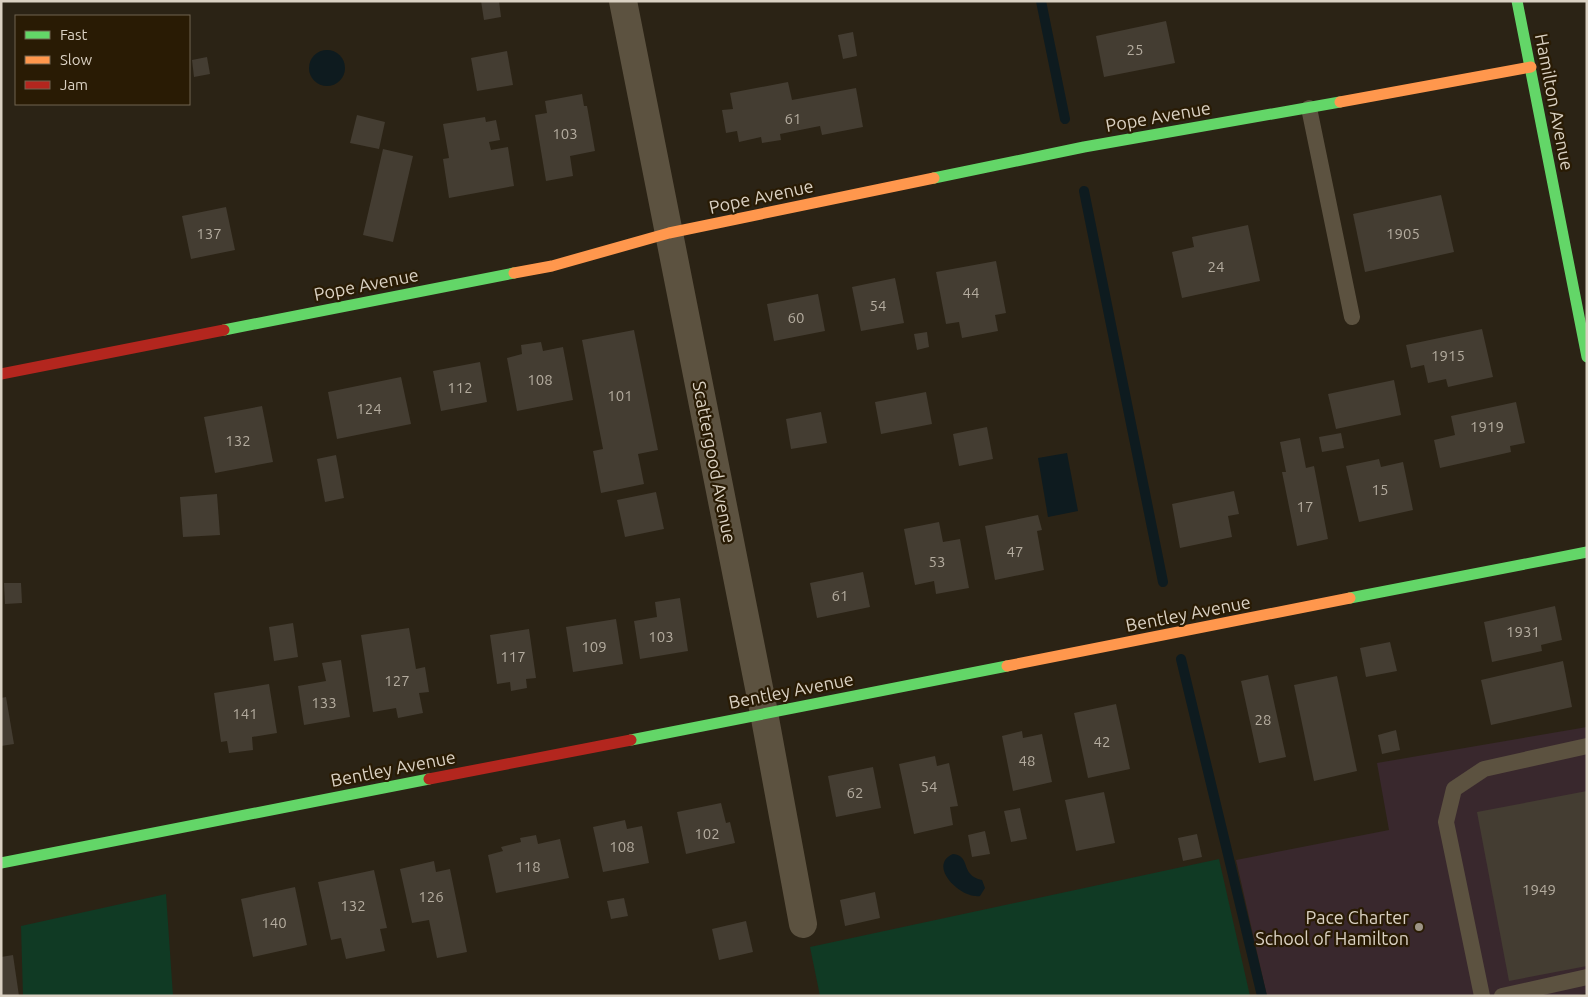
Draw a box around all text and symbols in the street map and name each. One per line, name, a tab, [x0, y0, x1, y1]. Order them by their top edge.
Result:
legend	[15, 15, 190, 105]
text: Fast	[60, 26, 88, 43]
street label: Hamilton Avenue	[1532, 32, 1578, 172]
house number: 25	[1127, 41, 1143, 58]
text: Slow	[60, 51, 93, 68]
text: Jam	[60, 76, 88, 93]
street label: Pope Avenue	[1104, 97, 1212, 135]
house number: 61	[785, 110, 801, 127]
house number: 103	[552, 125, 578, 142]
street label: Pope Avenue	[707, 175, 815, 217]
house number: 137	[196, 225, 222, 242]
house number: 1905	[1386, 225, 1420, 242]
house number: 24	[1208, 258, 1224, 275]
street label: Pope Avenue	[312, 264, 420, 304]
house number: 44	[963, 284, 979, 301]
house number: 54	[870, 297, 886, 314]
house number: 60	[788, 309, 804, 326]
house number: 1915	[1431, 347, 1465, 364]
house number: 108	[527, 371, 553, 388]
house number: 112	[447, 379, 473, 396]
street label: Scattergood Avenue	[689, 379, 741, 545]
house number: 101	[607, 387, 633, 404]
house number: 124	[356, 400, 382, 417]
house number: 1919	[1470, 418, 1504, 435]
house number: 132	[225, 432, 251, 449]
house number: 15	[1372, 481, 1388, 498]
house number: 17	[1297, 498, 1313, 515]
house number: 47	[1007, 543, 1023, 560]
house number: 53	[929, 553, 945, 570]
house number: 61	[832, 587, 848, 604]
street label: Bentley Avenue	[1124, 591, 1252, 635]
house number: 1931	[1506, 623, 1540, 640]
house number: 103	[648, 628, 674, 645]
house number: 109	[581, 638, 607, 655]
house number: 117	[500, 648, 526, 665]
street label: Bentley Avenue	[727, 668, 855, 712]
house number: 127	[384, 672, 410, 689]
house number: 133	[311, 694, 337, 711]
house number: 141	[232, 705, 258, 722]
house number: 28	[1255, 711, 1271, 728]
house number: 42	[1094, 733, 1110, 750]
street label: Bentley Avenue	[329, 746, 457, 790]
house number: 48	[1019, 752, 1035, 769]
house number: 54	[921, 778, 937, 795]
house number: 62	[847, 784, 863, 801]
house number: 102	[694, 825, 720, 842]
house number: 108	[609, 838, 635, 855]
house number: 118	[515, 858, 541, 875]
house number: 1949	[1522, 881, 1556, 898]
house number: 126	[418, 888, 444, 905]
house number: 132	[340, 897, 366, 914]
place label: Pace Charter School of Hamilton	[1255, 907, 1409, 948]
house number: 140	[261, 914, 287, 931]
marker: Pace Charter School of Hamilton	[1413, 921, 1425, 933]

